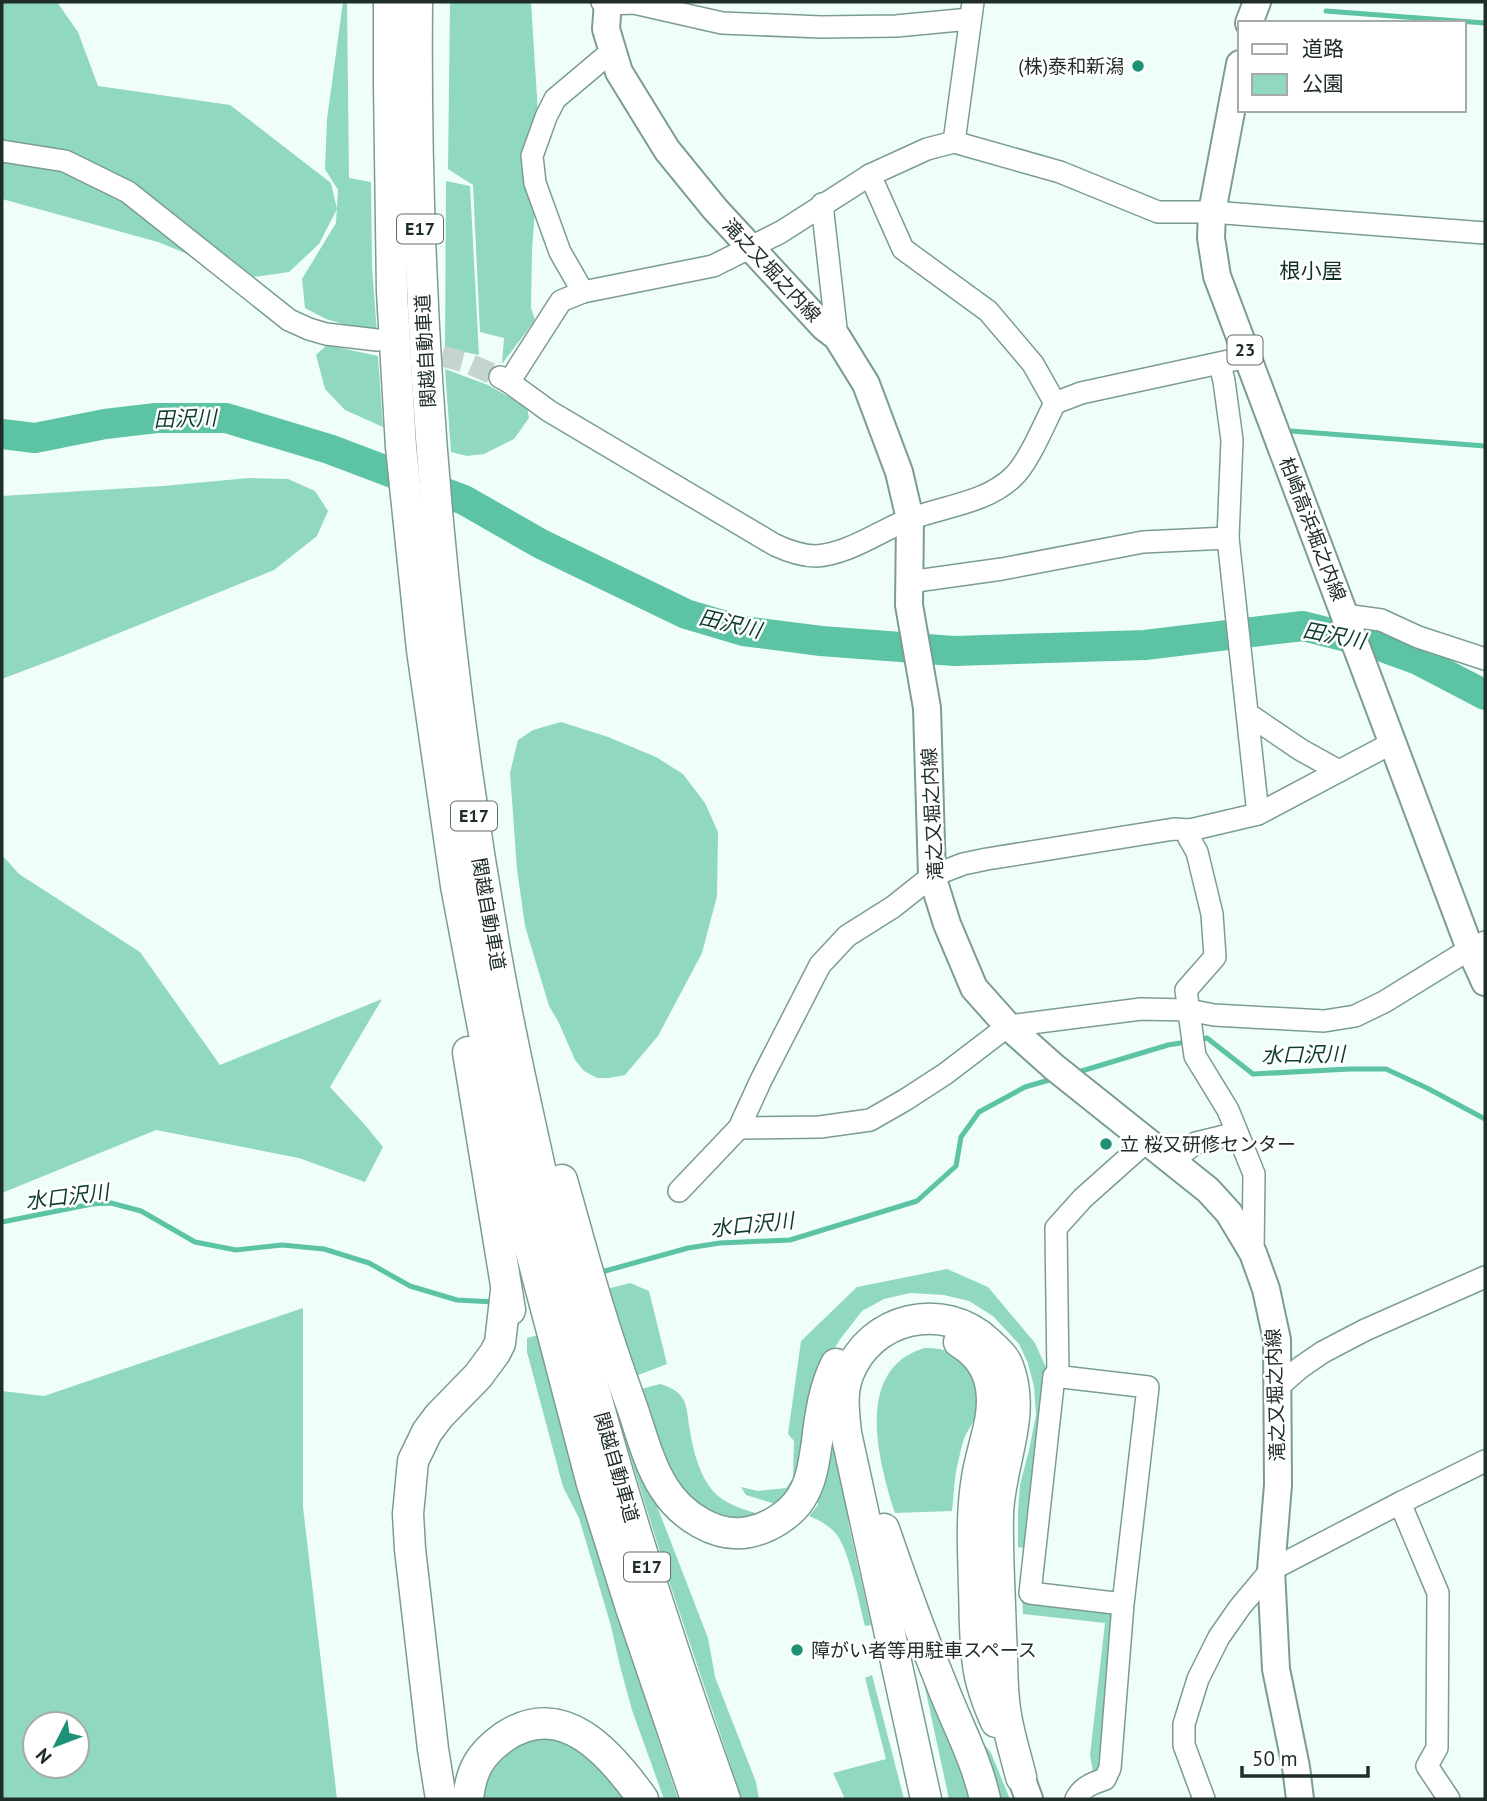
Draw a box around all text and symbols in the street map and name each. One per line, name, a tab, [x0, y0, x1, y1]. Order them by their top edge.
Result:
legend	[1238, 21, 1466, 112]
text: 道路	[1302, 35, 1344, 62]
place label: (株)泰和新潟	[1018, 54, 1124, 78]
marker: (株)泰和新潟	[1130, 58, 1146, 74]
text: 公園	[1302, 70, 1344, 97]
street label: 滝之又堀之内線	[718, 213, 826, 327]
road number: E17	[397, 214, 443, 244]
district label: 根小屋	[1280, 257, 1343, 284]
street label: 関越自動車道	[410, 293, 440, 409]
road number: 23	[1228, 336, 1262, 364]
water label: 田沢川	[153, 404, 219, 433]
street label: 柏崎高浜堀之内線	[1275, 454, 1351, 604]
water label: 田沢川	[696, 603, 766, 644]
water label: 田沢川	[1301, 616, 1370, 655]
street label: 滝之又堀之内線	[917, 747, 947, 881]
road number: E17	[451, 802, 497, 830]
street label: 関越自動車道	[467, 856, 511, 972]
water label: 水口沢川	[1261, 1040, 1347, 1069]
place label: 立 桜又研修センター	[1120, 1132, 1296, 1156]
marker: 立 桜又研修センター	[1098, 1136, 1114, 1152]
water label: 水口沢川	[24, 1178, 112, 1215]
water label: 水口沢川	[709, 1206, 797, 1242]
street label: 滝之又堀之内線	[1261, 1328, 1289, 1462]
street label: 関越自動車道	[590, 1409, 644, 1525]
road number: E17	[624, 1552, 670, 1582]
place label: 障がい者等用駐車スペース	[811, 1638, 1037, 1662]
marker: 障がい者等用駐車スペース	[789, 1642, 805, 1658]
north arrow	[21, 1710, 91, 1780]
scale bar	[1242, 1734, 1368, 1778]
text: N	[30, 1744, 56, 1769]
text: 50 m	[1252, 1745, 1298, 1772]

